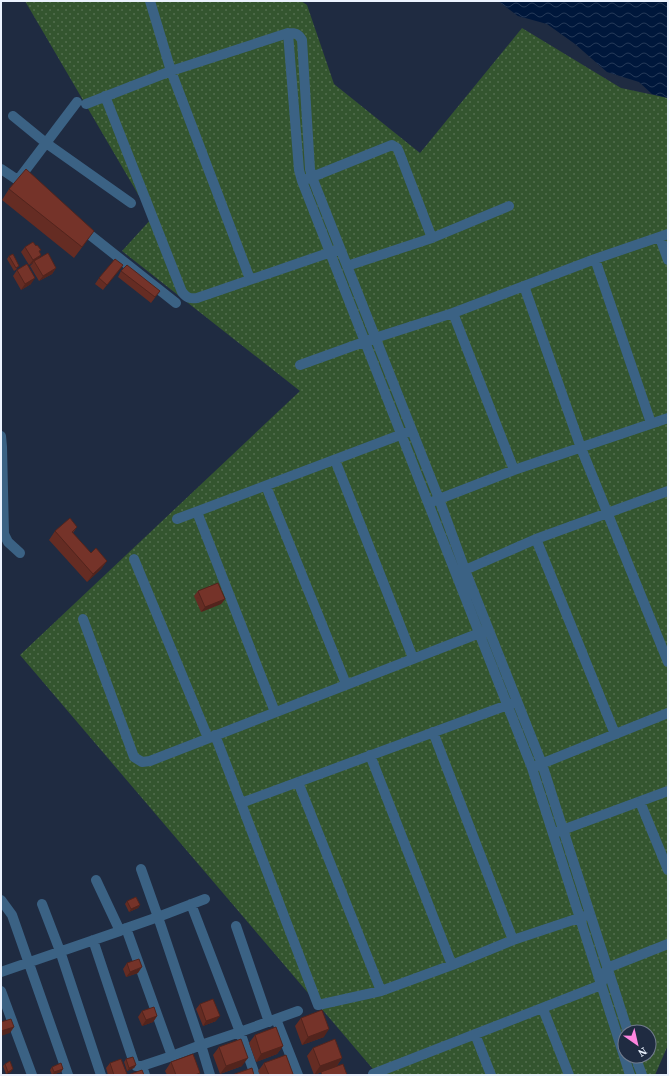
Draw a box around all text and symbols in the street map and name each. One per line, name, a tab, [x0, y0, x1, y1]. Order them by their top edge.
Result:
north arrow	[617, 1024, 657, 1064]
text: N	[635, 1043, 650, 1060]

